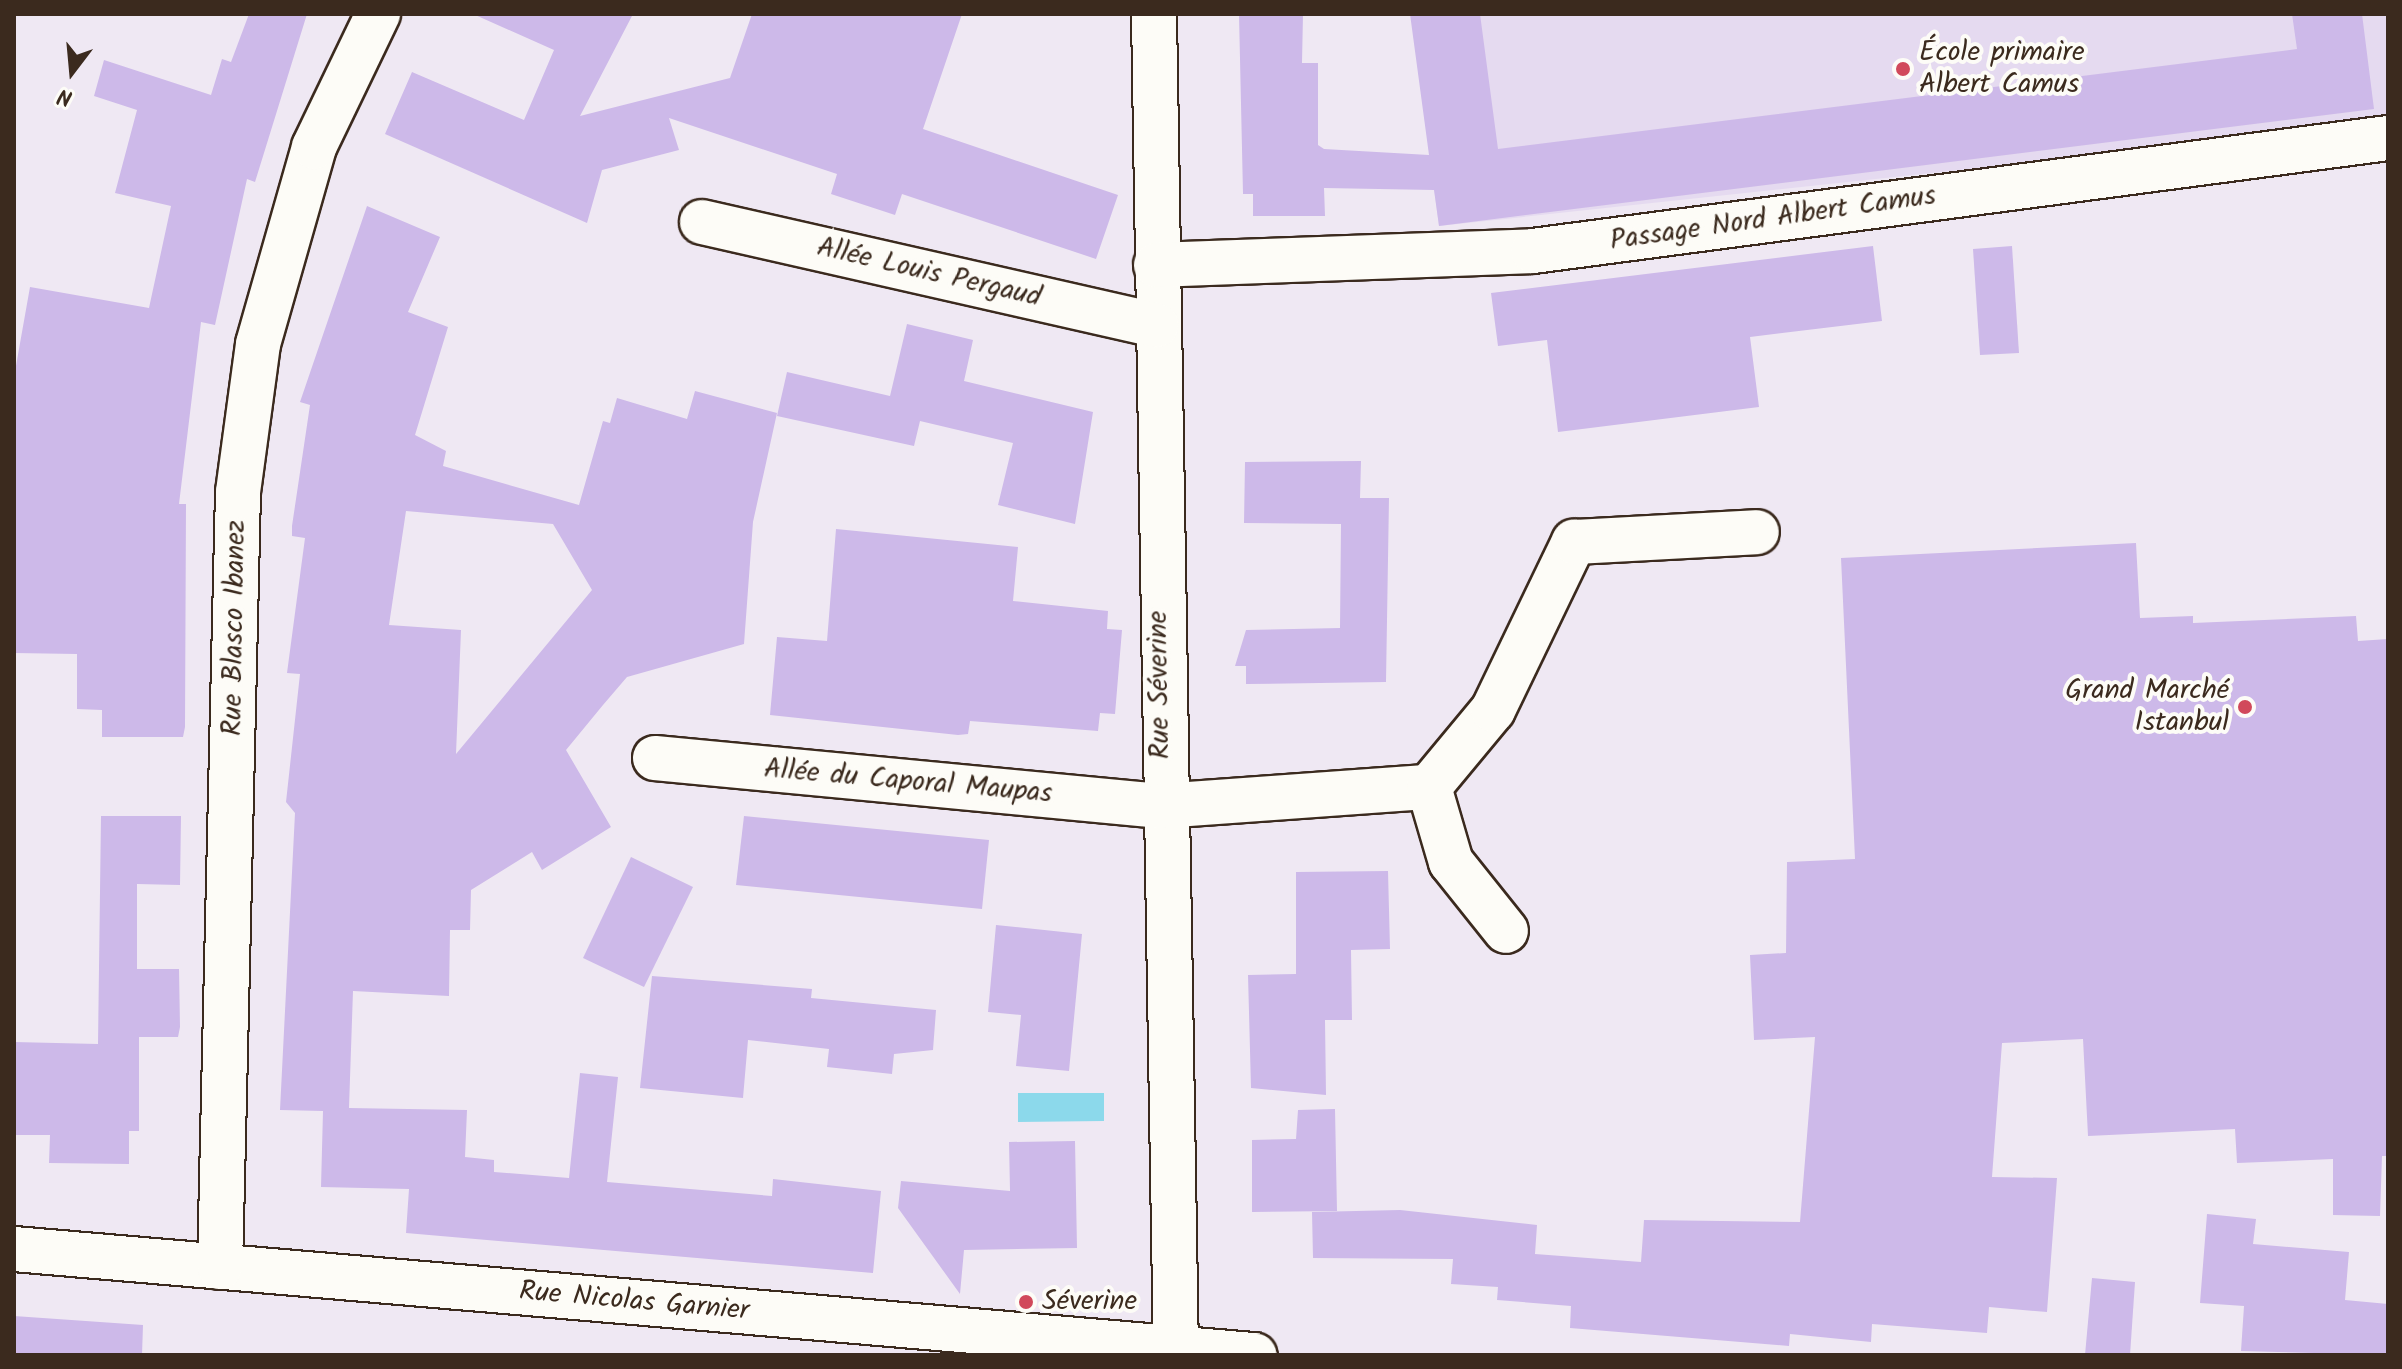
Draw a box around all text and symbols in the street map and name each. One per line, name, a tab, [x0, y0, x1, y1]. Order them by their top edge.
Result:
north arrow	[32, 32, 112, 112]
place label: École primaire Albert Camus	[1919, 36, 2084, 102]
marker: École primaire Albert Camus	[1894, 60, 1912, 78]
text: N	[54, 77, 77, 114]
street label: Passage Nord Albert Camus	[1608, 179, 1938, 259]
street label: Allée Louis Pergaud	[814, 231, 1044, 315]
street label: Rue Blasco Ibanez	[216, 520, 254, 736]
street label: Rue Séverine	[1142, 610, 1178, 760]
place label: Grand Marché Istanbul	[2065, 674, 2229, 740]
marker: Grand Marché Istanbul	[2236, 698, 2254, 716]
street label: Allée du Caporal Maupas	[763, 753, 1053, 811]
street label: Rue Nicolas Garnier	[518, 1275, 750, 1329]
place label: Séverine	[1042, 1285, 1137, 1319]
marker: Séverine	[1017, 1293, 1035, 1311]

